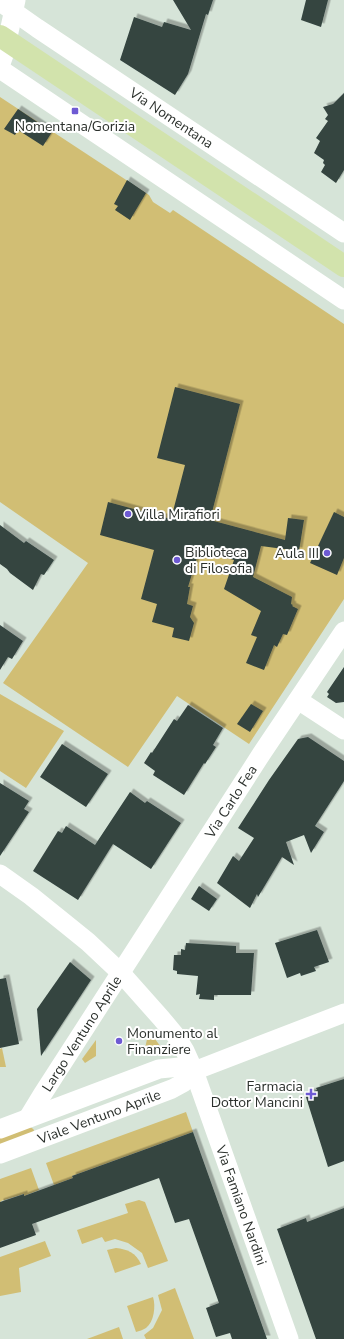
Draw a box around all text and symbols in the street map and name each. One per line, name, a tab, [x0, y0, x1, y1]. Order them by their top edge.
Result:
street label: Via Nomentana	[125, 83, 217, 153]
marker: Nomentana/Gorizia	[70, 106, 80, 116]
place label: Nomentana/Gorizia	[15, 117, 135, 136]
place label: Villa Mirafiori	[135, 505, 220, 524]
marker: Villa Mirafiori	[123, 509, 133, 519]
place label: Biblioteca di Filosofia	[185, 543, 252, 578]
place label: Aula III	[275, 544, 319, 563]
marker: Aula III	[322, 548, 332, 558]
marker: Biblioteca di Filosofia	[172, 555, 182, 565]
street label: Via Carlo Fea	[200, 762, 262, 843]
street label: Largo Ventuno Aprile	[38, 972, 126, 1095]
place label: Monumento al Finanziere	[127, 1024, 219, 1059]
marker: Monumento al Finanziere	[114, 1036, 124, 1046]
place label: Farmacia Dottor Mancini	[211, 1077, 303, 1112]
street label: Viale Ventuno Aprile	[34, 1085, 164, 1149]
marker: Farmacia Dottor Mancini	[306, 1089, 316, 1099]
street label: Via Famiano Nardini	[211, 1142, 271, 1268]

